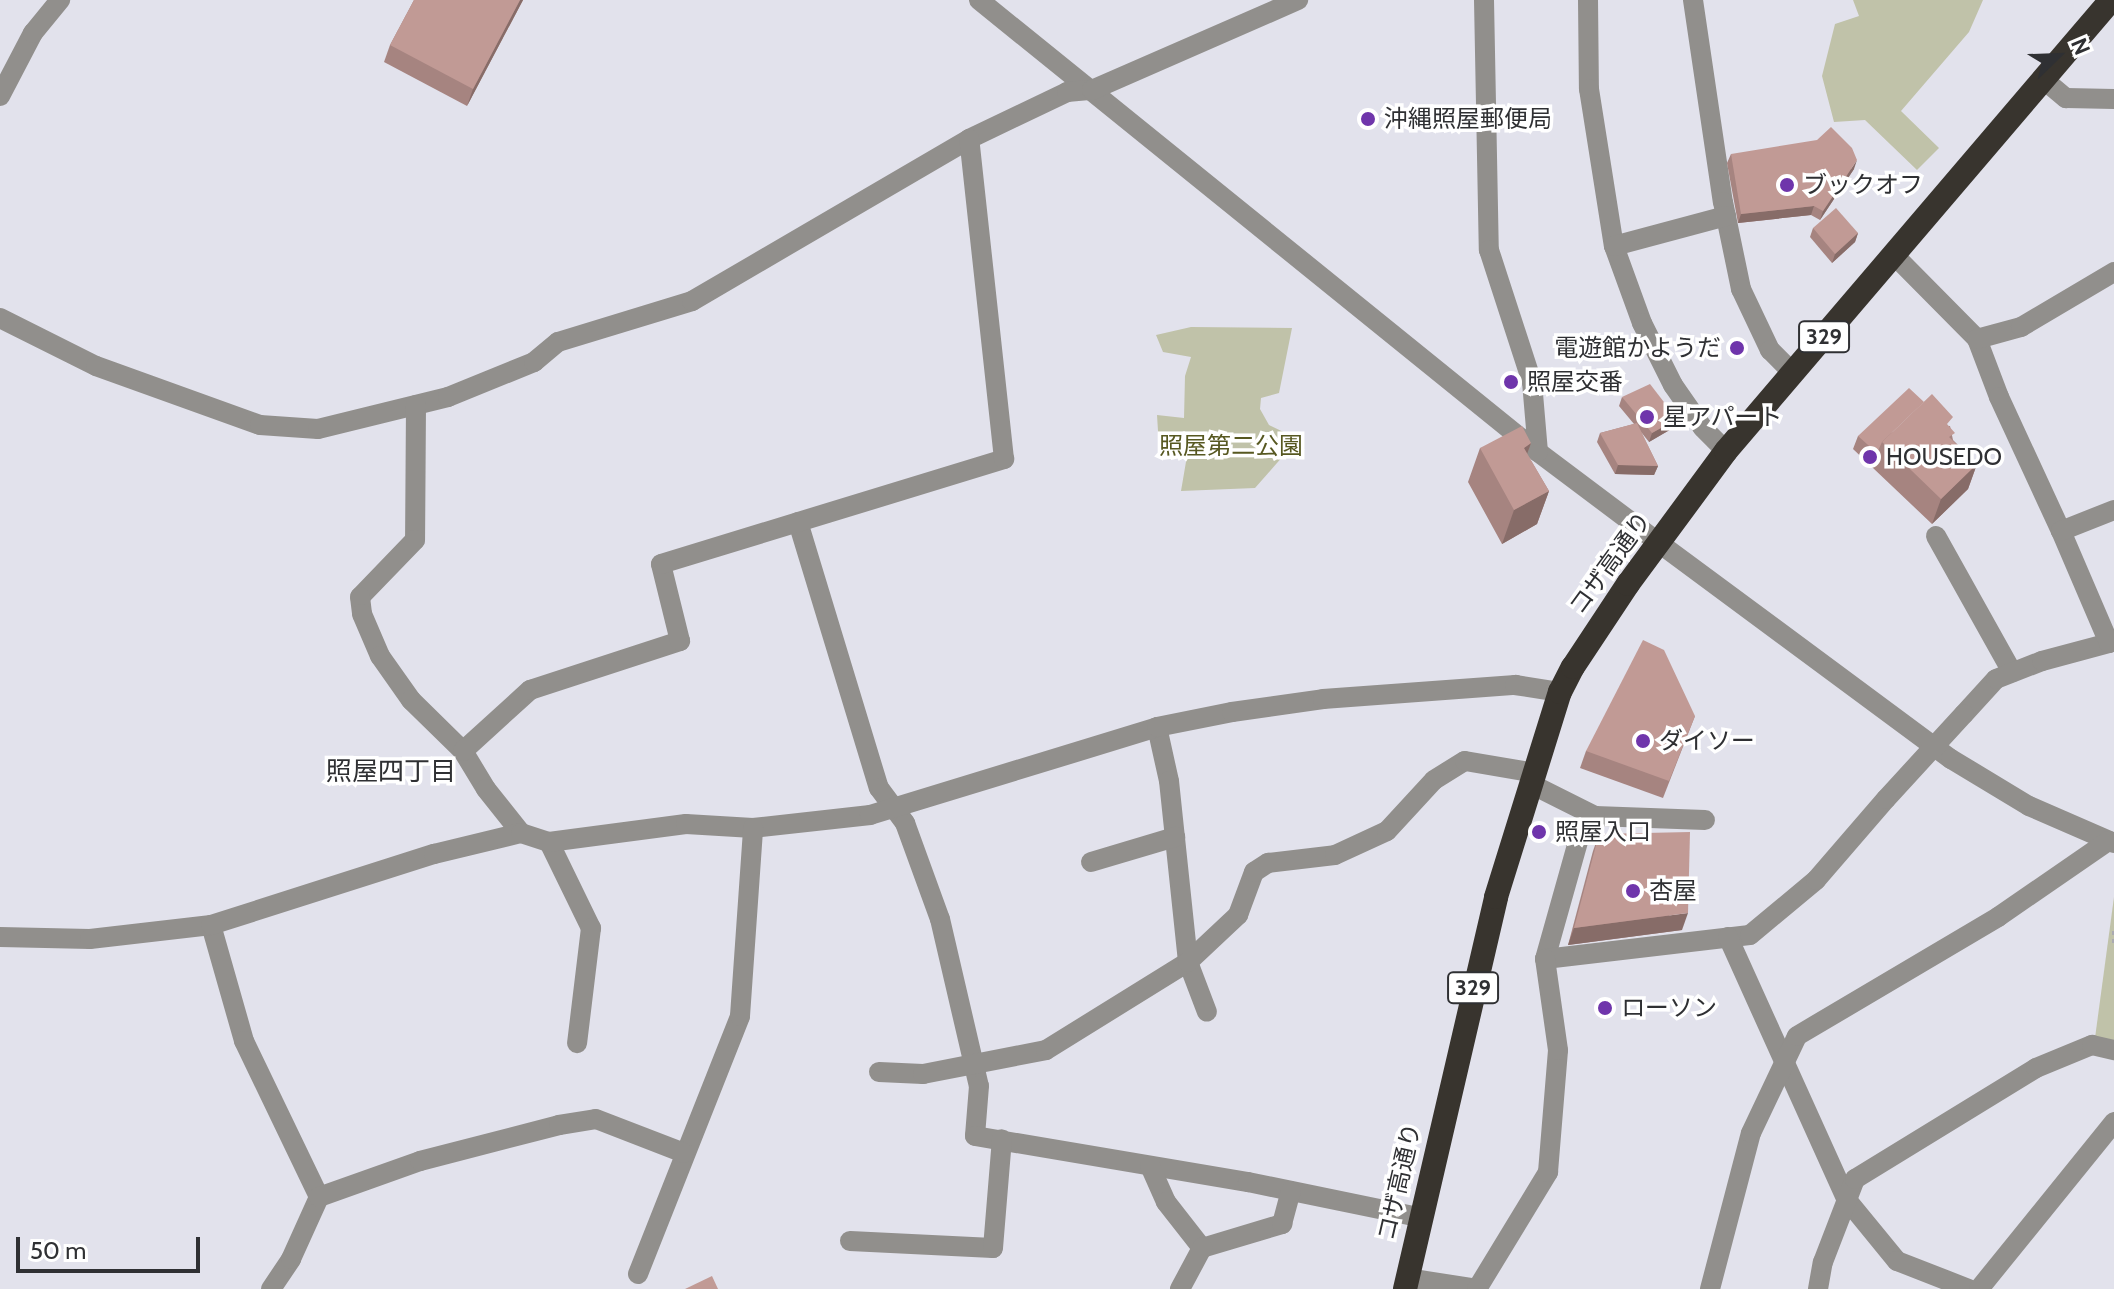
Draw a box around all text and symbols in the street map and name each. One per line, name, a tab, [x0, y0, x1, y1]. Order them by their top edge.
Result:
north arrow	[2018, 16, 2098, 96]
text: N	[2065, 34, 2096, 59]
place label: 沖縄照屋郵便局	[1384, 105, 1552, 133]
marker: 沖縄照屋郵便局	[1359, 110, 1377, 128]
place label: ブックオフ	[1803, 171, 1923, 199]
marker: ブックオフ	[1778, 176, 1796, 194]
road number: 329	[1798, 319, 1850, 355]
place label: 電遊館かようだ	[1553, 334, 1721, 362]
marker: 電遊館かようだ	[1728, 339, 1746, 357]
place label: 照屋交番	[1527, 368, 1623, 396]
marker: 照屋交番	[1502, 373, 1520, 391]
place label: 星アパート	[1663, 403, 1783, 431]
marker: 星アパート	[1638, 408, 1656, 426]
park label: 照屋第二公園	[1159, 432, 1303, 460]
place label: HOUSEDO	[1886, 443, 2002, 471]
marker: HOUSEDO	[1861, 448, 1879, 466]
street label: コザ高通り	[1563, 506, 1657, 620]
place label: ダイソー	[1659, 727, 1755, 755]
marker: ダイソー	[1634, 732, 1652, 750]
district label: 照屋四丁目	[326, 756, 456, 788]
place label: 照屋入口	[1555, 818, 1651, 846]
marker: 照屋入口	[1530, 823, 1548, 841]
place label: 杏屋	[1649, 877, 1697, 905]
marker: 杏屋	[1624, 882, 1642, 900]
road number: 329	[1447, 970, 1499, 1006]
place label: ローソン	[1621, 994, 1717, 1022]
marker: ローソン	[1596, 999, 1614, 1017]
street label: コザ高通り	[1371, 1120, 1427, 1244]
scale bar	[20, 1221, 204, 1271]
text: 50 m	[30, 1236, 86, 1265]

